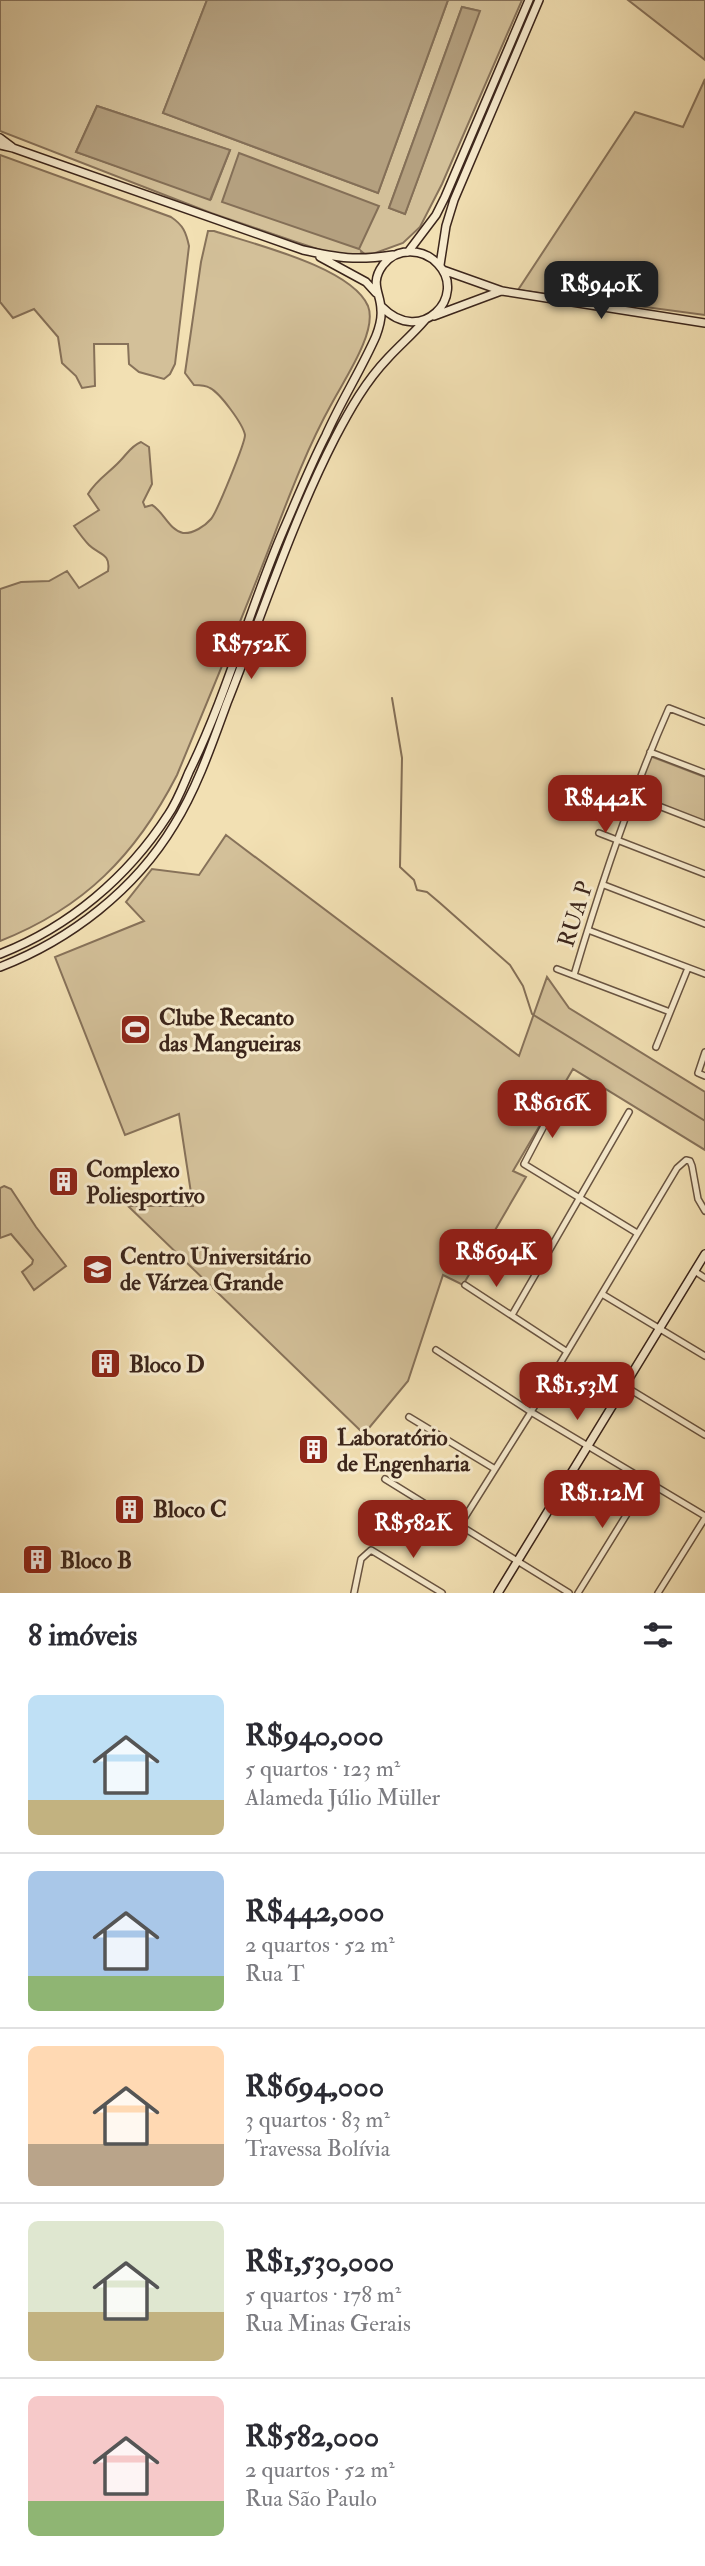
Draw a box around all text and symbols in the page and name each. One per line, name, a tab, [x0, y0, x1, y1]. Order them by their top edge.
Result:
pin: R$940K	[544, 262, 658, 321]
text: R$940K	[560, 269, 642, 298]
pin: R$752K	[194, 622, 308, 681]
text: R$752K	[212, 629, 290, 658]
pin: R$442K	[548, 776, 662, 835]
text: R$442K	[564, 783, 646, 812]
street label: RUA P	[551, 878, 600, 951]
place label: Clube Recanto das Mangueiras	[159, 1003, 301, 1059]
sports icon: Clube Recanto das Mangueiras	[119, 1013, 153, 1047]
pin: R$616K	[495, 1080, 609, 1140]
text: R$616K	[514, 1088, 590, 1117]
place label: Complexo Poliesportivo	[86, 1155, 205, 1211]
building icon: Complexo Poliesportivo	[46, 1165, 80, 1199]
pin: R$694K	[439, 1230, 553, 1289]
text: R$694K	[455, 1237, 537, 1266]
place label: Centro Universitário de Várzea Grande	[120, 1242, 311, 1297]
school or university icon: Centro Universitário de Várzea Grande	[80, 1252, 114, 1286]
building icon: Bloco D	[89, 1347, 123, 1381]
place label: Bloco D	[129, 1350, 205, 1379]
pin: R$1.53M	[512, 1362, 642, 1422]
text: R$1.53M	[536, 1370, 618, 1399]
place label: Laboratório de Engenharia	[337, 1423, 471, 1479]
building icon: Laboratório de Engenharia	[297, 1433, 331, 1467]
pin: R$1.12M	[537, 1470, 667, 1530]
text: R$1.12M	[560, 1478, 644, 1507]
building icon: Bloco C	[113, 1492, 147, 1526]
place label: Bloco C	[153, 1495, 227, 1524]
pin: R$582K	[356, 1500, 470, 1560]
text: R$582K	[374, 1508, 452, 1537]
building icon: Bloco B	[20, 1543, 54, 1577]
place label: Bloco B	[60, 1546, 132, 1575]
icon: filters	[639, 1616, 677, 1654]
text: 8 imóveis	[28, 1617, 137, 1654]
text: R$940,000	[245, 1717, 384, 1754]
icon: home	[84, 1723, 168, 1807]
text: 5 quartos · 123 m²	[245, 1754, 400, 1783]
text: Alameda Júlio Müller	[245, 1783, 440, 1812]
text: R$442,000	[245, 1893, 384, 1930]
icon: home	[84, 1899, 168, 1983]
text: 2 quartos · 52 m²	[245, 1930, 395, 1959]
text: Rua T	[245, 1959, 305, 1988]
text: R$694,000	[245, 2068, 384, 2105]
icon: home	[84, 2074, 168, 2158]
text: 3 quartos · 83 m²	[245, 2105, 390, 2134]
text: Travessa Bolívia	[245, 2134, 390, 2163]
text: R$1,530,000	[245, 2243, 394, 2280]
icon: home	[84, 2249, 168, 2333]
text: 5 quartos · 178 m²	[245, 2280, 401, 2309]
text: Rua Minas Gerais	[245, 2309, 411, 2338]
text: R$582,000	[245, 2418, 379, 2455]
icon: home	[84, 2424, 168, 2508]
text: 2 quartos · 52 m²	[245, 2455, 395, 2484]
text: Rua São Paulo	[245, 2484, 377, 2513]

